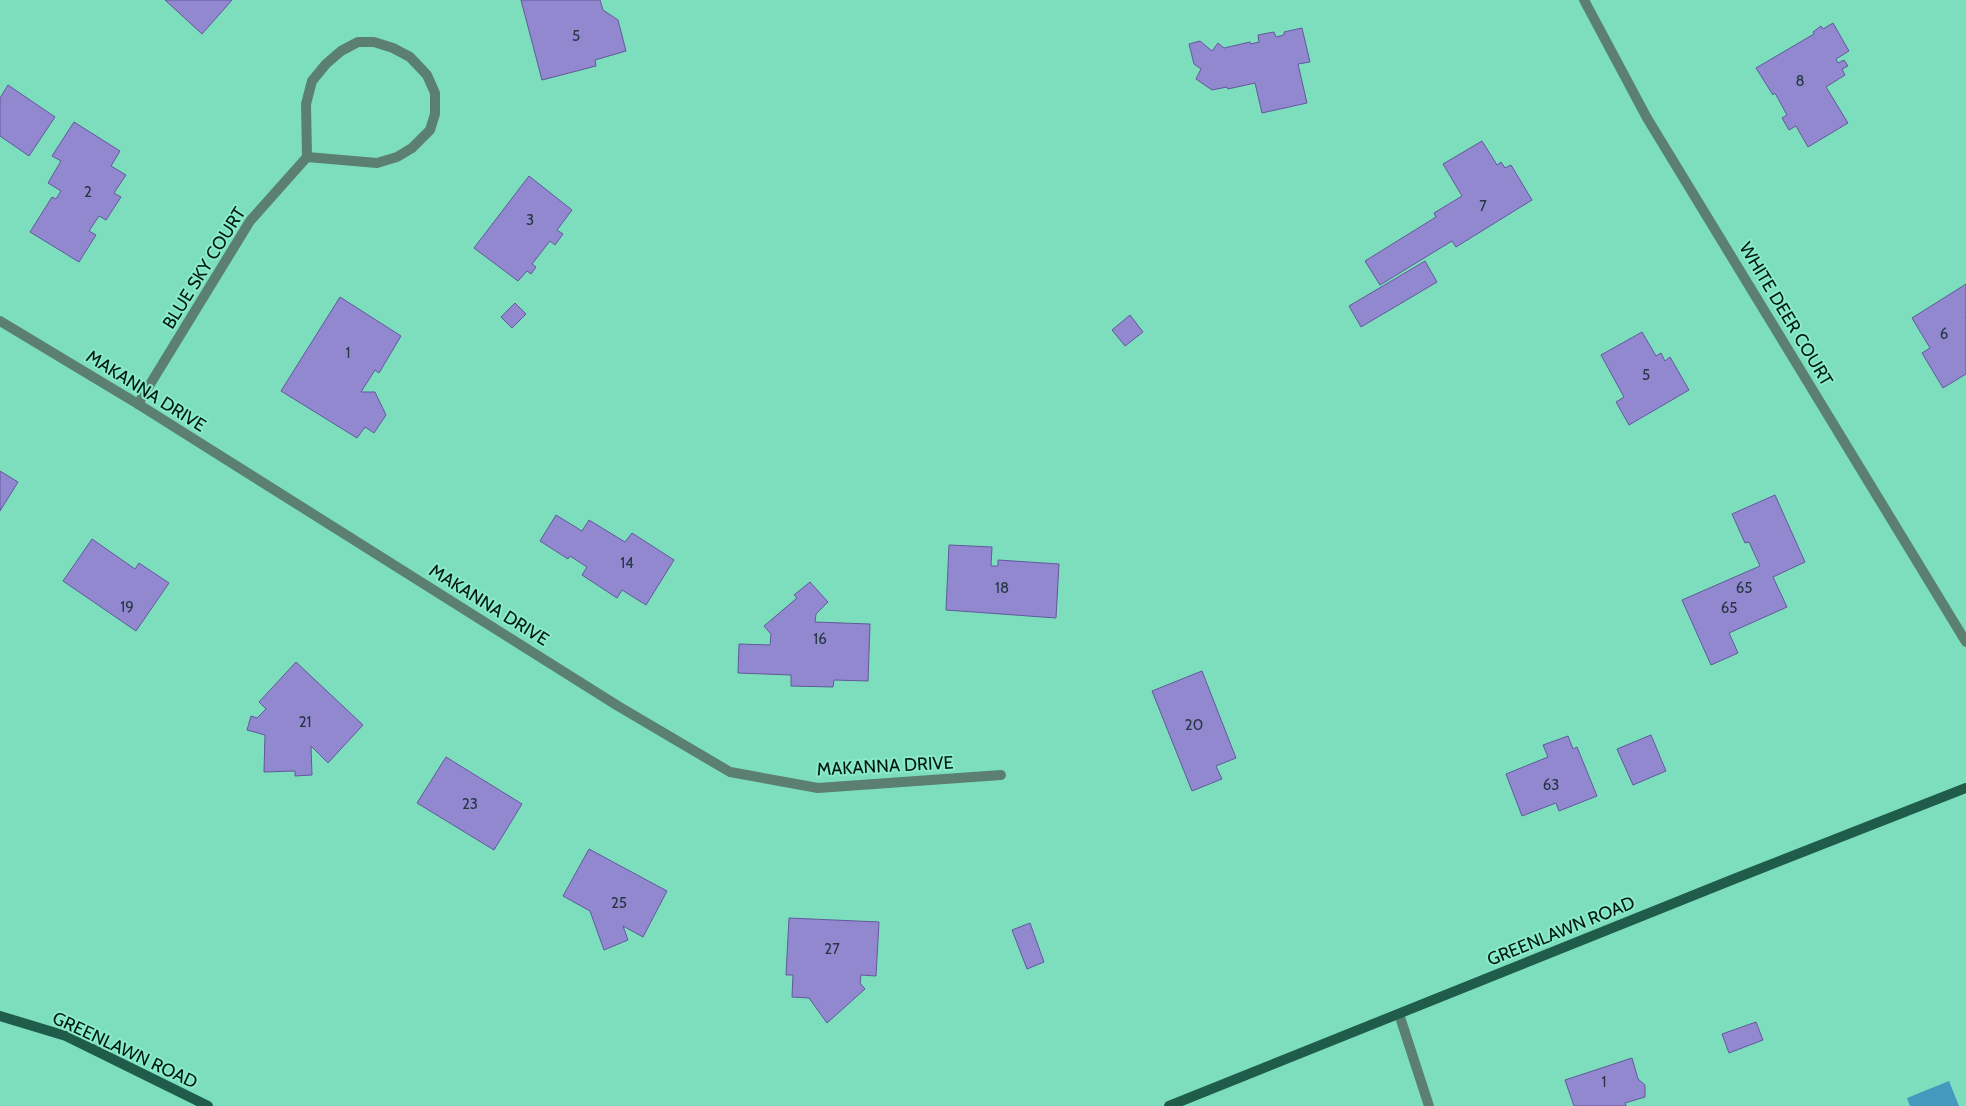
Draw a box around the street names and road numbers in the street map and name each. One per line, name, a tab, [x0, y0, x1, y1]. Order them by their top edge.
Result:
street label: BLUE SKY COURT	[158, 203, 250, 333]
street label: WHITE DEER COURT	[1734, 238, 1838, 390]
street label: MAKANNA DRIVE	[82, 345, 210, 437]
street label: MAKANNA DRIVE	[425, 559, 553, 651]
street label: MAKANNA DRIVE	[816, 751, 954, 781]
street label: GREENLAWN ROAD	[1484, 891, 1638, 971]
street label: GREENLAWN ROAD	[49, 1007, 201, 1093]

